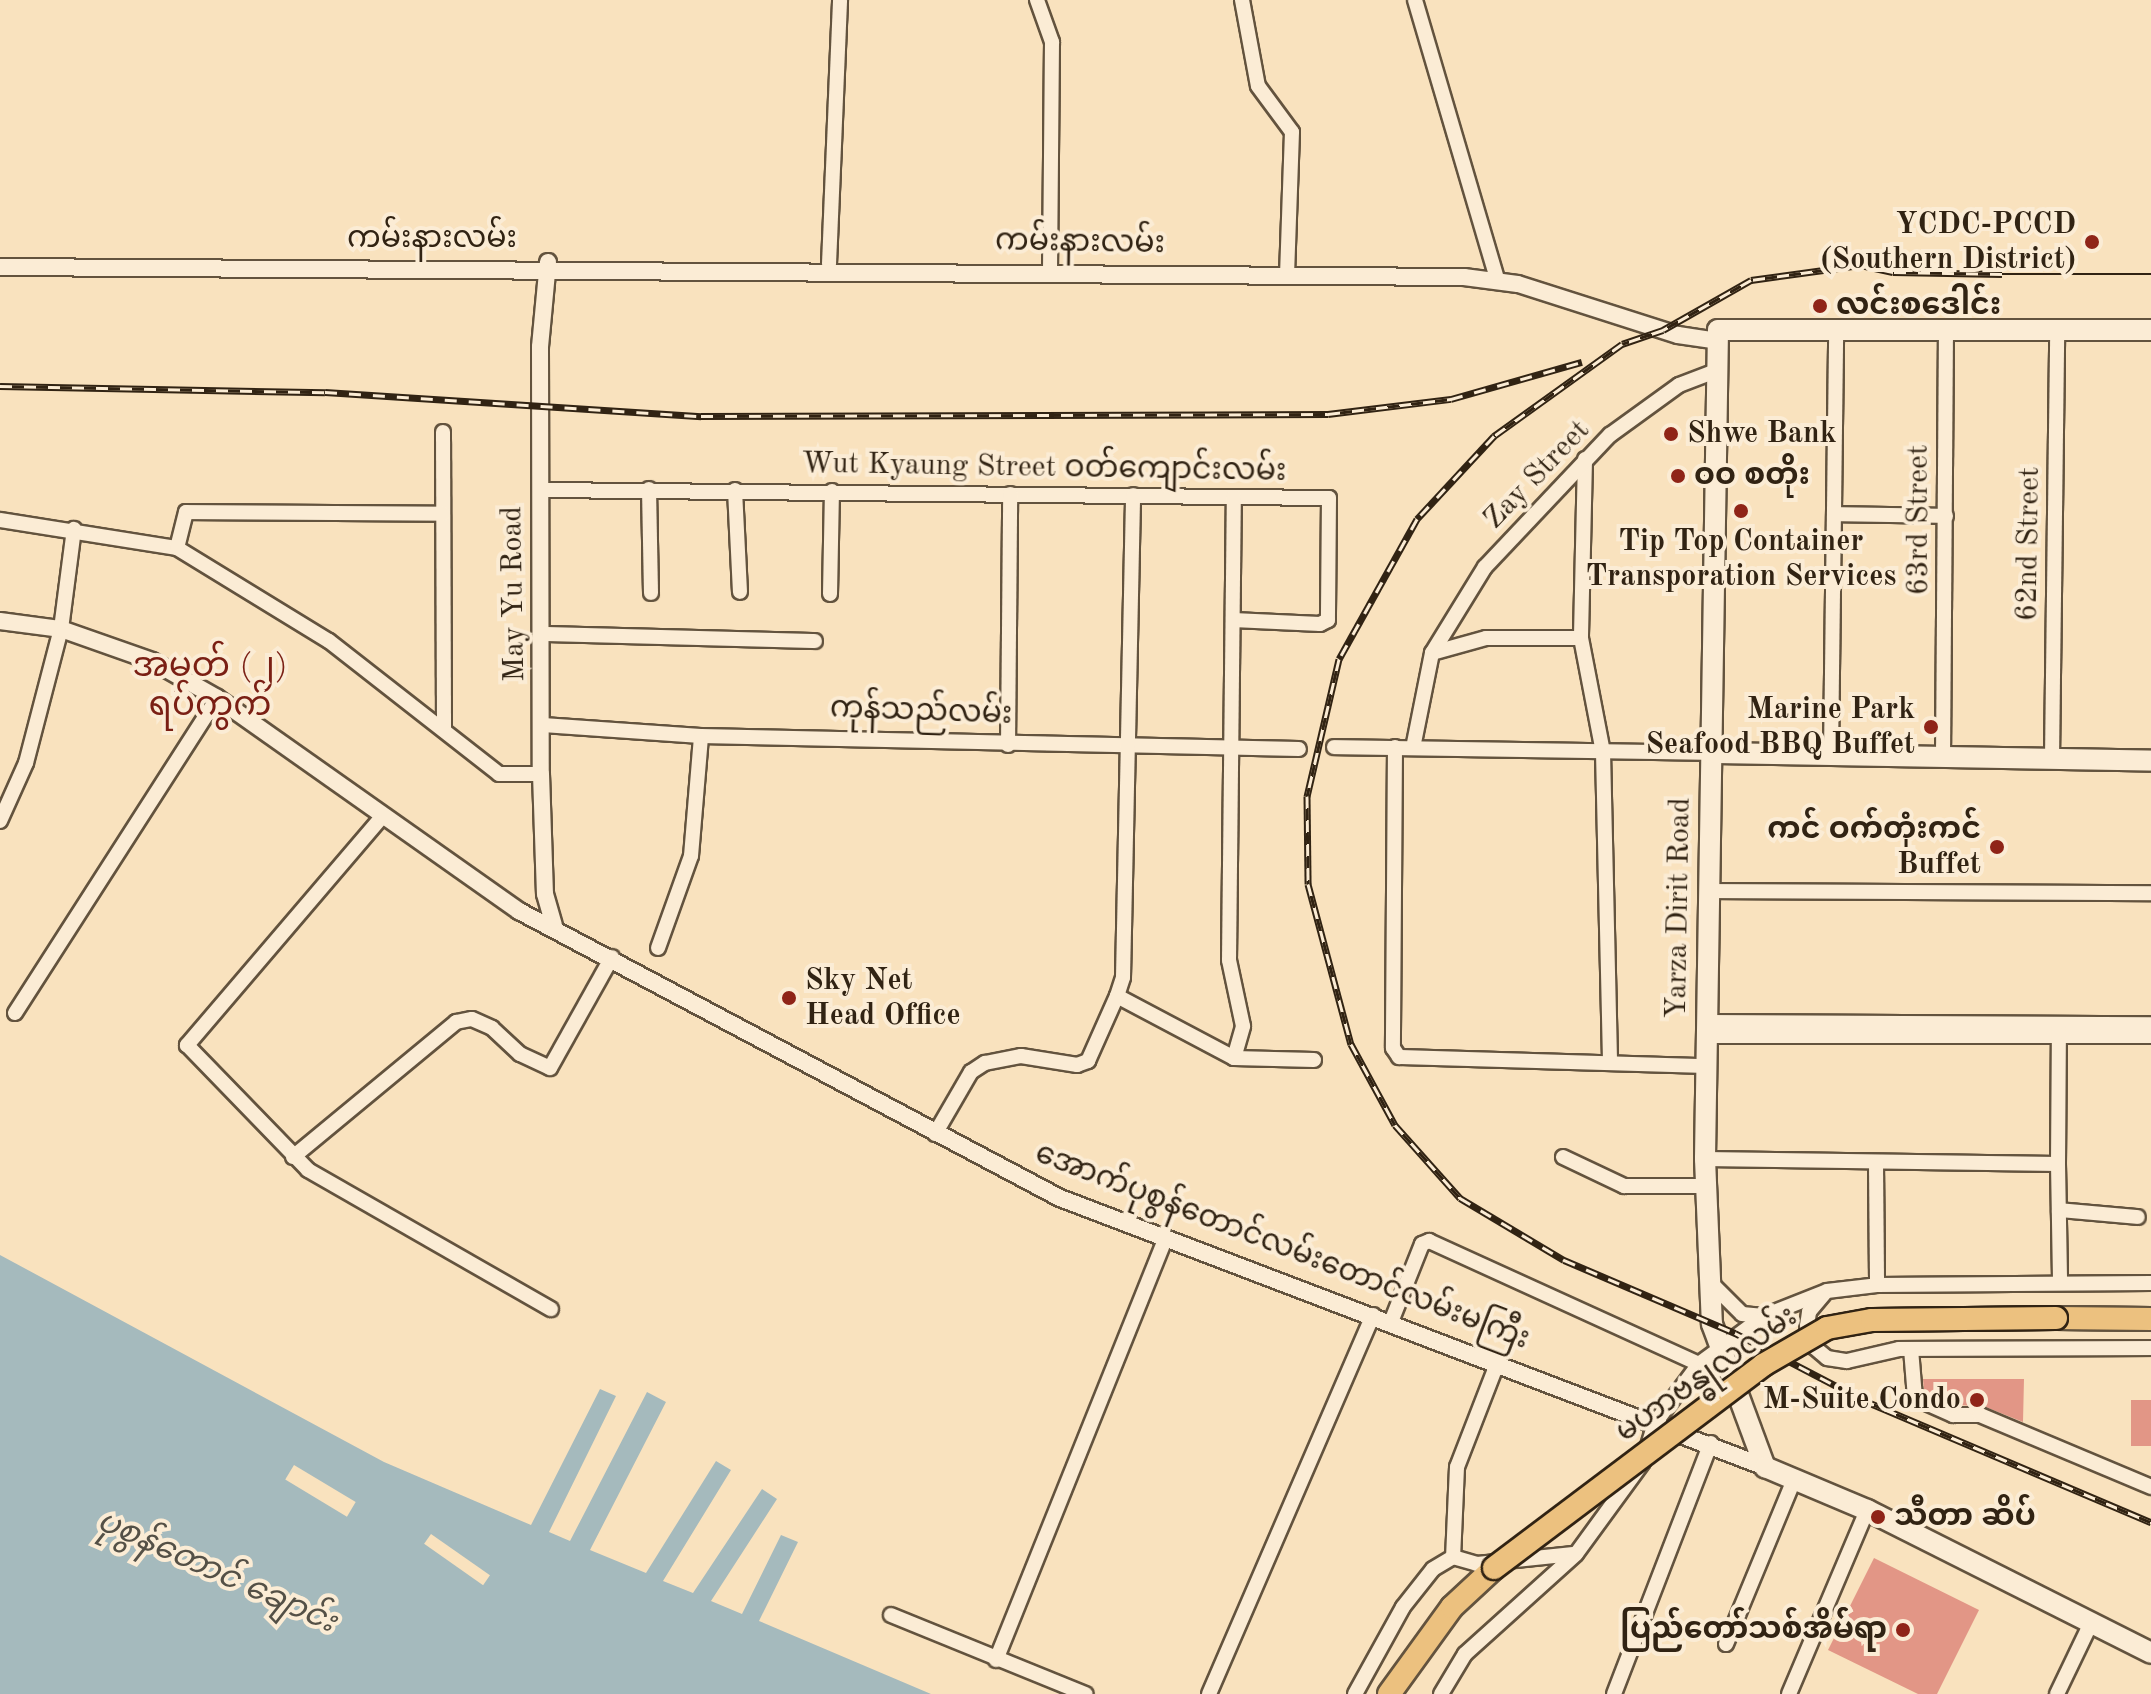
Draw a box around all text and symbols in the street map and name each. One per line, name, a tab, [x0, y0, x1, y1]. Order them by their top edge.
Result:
place label: YCDC-PCCD (Southern District)	[1820, 207, 2076, 278]
street label: ကမ်းနားလမ်း	[347, 221, 517, 257]
street label: ကမ်းနားလမ်း	[995, 224, 1165, 262]
marker: YCDC-PCCD (Southern District)	[2083, 233, 2101, 251]
place label: လင်းစဒေါင်း	[1836, 288, 2001, 324]
marker: လင်းစဒေါင်း	[1811, 297, 1829, 315]
street label: Zay Street	[1476, 413, 1598, 537]
place label: Shwe Bank	[1687, 416, 1837, 452]
marker: Shwe Bank	[1662, 425, 1680, 443]
street label: 63rd Street	[1901, 445, 1937, 595]
street label: Wut Kyaung Street ဝတ်ကျောင်းလမ်း	[801, 446, 1287, 490]
place label: ဝဝ စတိုး	[1694, 458, 1810, 494]
street label: 62nd Street	[2010, 466, 2048, 622]
marker: ဝဝ စတိုး	[1669, 467, 1687, 485]
marker: Tip Top Container Transporation Services	[1732, 502, 1750, 520]
street label: May Yu Road	[494, 506, 534, 682]
place label: Tip Top Container Transporation Services	[1586, 524, 1896, 594]
district label: အမှတ် (၂) ရပ်ကွက်	[132, 647, 288, 726]
street label: ကုန်သည်လမ်း	[829, 691, 1013, 733]
place label: Marine Park Seafood BBQ Buffet	[1645, 692, 1915, 762]
marker: Marine Park Seafood BBQ Buffet	[1922, 718, 1940, 736]
street label: Yarza Dirit Road	[1659, 797, 1699, 1019]
place label: ကင် ဝက်တုံးကင် Buffet	[1767, 812, 1981, 882]
marker: ကင် ဝက်တုံးကင် Buffet	[1988, 838, 2006, 856]
place label: Sky Net Head Office	[805, 963, 961, 1034]
marker: Sky Net Head Office	[780, 989, 798, 1007]
street label: အောက်ပုစွန်တောင်လမ်းတောင်လမ်းမကြီး	[1030, 1136, 1534, 1358]
street label: မဟာဗန္ဓုလလမ်း	[1609, 1299, 1805, 1451]
place label: M-Suite Condo	[1763, 1382, 1961, 1418]
marker: M-Suite Condo	[1968, 1391, 1986, 1409]
place label: သီတာ ဆိပ်	[1894, 1499, 2036, 1535]
water label: ပုစွန်တောင် ချောင်း	[91, 1503, 341, 1643]
marker: သီတာ ဆိပ်	[1869, 1508, 1887, 1526]
place label: ပြည်တော်သစ်အိမ််ရာ	[1620, 1612, 1887, 1648]
marker: ပြည်တော်သစ်အိမ််ရာ	[1894, 1621, 1912, 1639]

